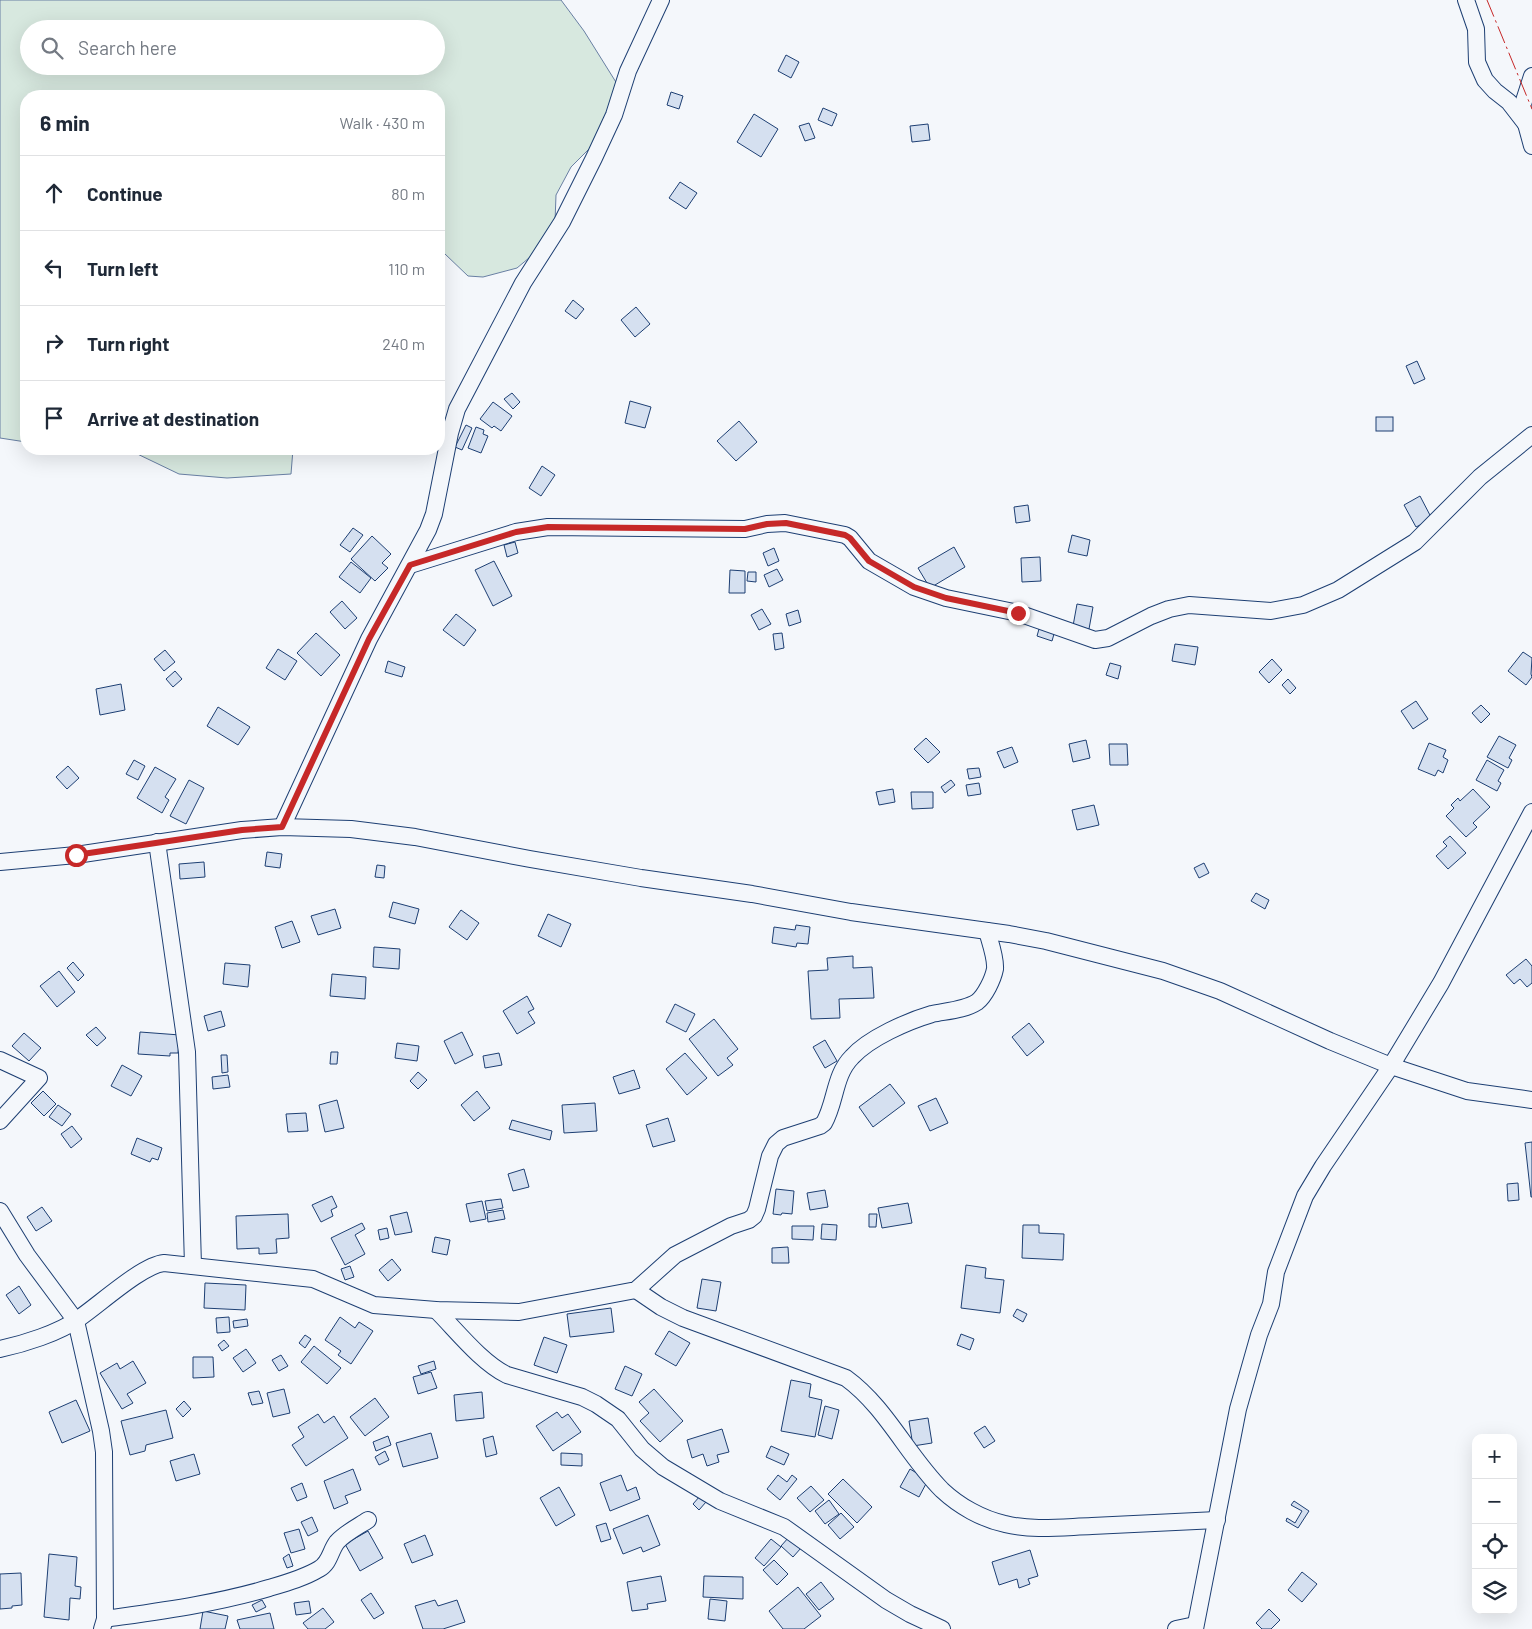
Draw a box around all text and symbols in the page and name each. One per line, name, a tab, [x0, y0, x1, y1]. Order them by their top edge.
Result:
search box	[20, 20, 445, 75]
icon: search	[38, 34, 66, 62]
text: Search here	[78, 36, 177, 59]
text: 6 min	[40, 110, 90, 135]
text: Walk · 430 m	[340, 113, 425, 132]
icon: ahead	[40, 179, 68, 207]
text: Continue	[87, 182, 163, 205]
text: 80 m	[391, 184, 425, 203]
icon: left	[40, 254, 68, 282]
text: Turn left	[87, 257, 158, 280]
text: 110 m	[388, 259, 425, 278]
icon: right	[40, 329, 68, 357]
text: Turn right	[87, 332, 169, 355]
text: 240 m	[382, 334, 425, 353]
icon: arrive	[40, 404, 68, 432]
text: Arrive at destination	[87, 407, 259, 430]
route end	[1007, 602, 1030, 625]
route start	[65, 844, 88, 867]
map controls	[1472, 1434, 1517, 1614]
button: +	[1472, 1434, 1517, 1479]
button: −	[1472, 1479, 1517, 1524]
button: locate	[1472, 1524, 1517, 1569]
button: layers	[1472, 1569, 1517, 1614]

